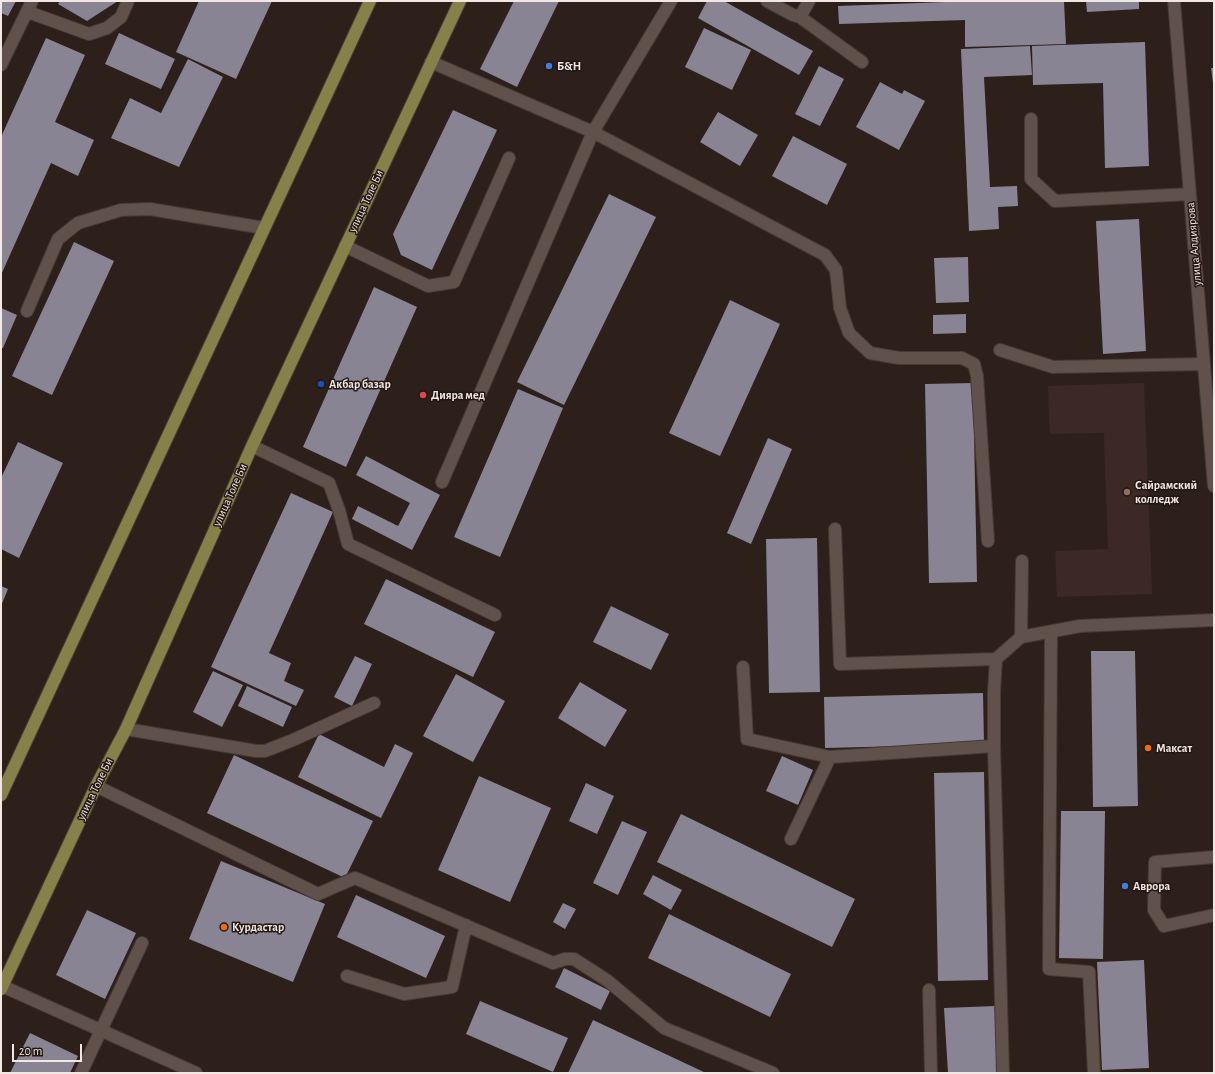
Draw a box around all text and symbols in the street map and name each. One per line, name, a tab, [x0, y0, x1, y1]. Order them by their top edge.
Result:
place label: Б&Н	[557, 59, 581, 73]
marker: Б&Н	[544, 61, 554, 71]
street label: улица Толе Би	[345, 167, 387, 235]
street label: улица Алдиярова	[1183, 202, 1205, 286]
place label: Акбар базар	[329, 377, 391, 391]
marker: Акбар базар	[316, 379, 326, 389]
place label: Дияра мед	[431, 388, 485, 402]
marker: Дияра мед	[418, 390, 428, 400]
street label: улица Толе Би	[210, 461, 250, 529]
place label: Сайрамский колледж	[1135, 478, 1197, 506]
marker: Сайрамский колледж	[1122, 487, 1132, 497]
place label: Максат	[1156, 741, 1192, 755]
marker: Максат	[1143, 743, 1153, 753]
street label: улица Толе Би	[74, 756, 116, 822]
place label: Аврора	[1133, 879, 1170, 893]
marker: Аврора	[1120, 881, 1130, 891]
place label: Курдастар	[232, 920, 284, 934]
marker: Курдастар	[219, 922, 229, 932]
scale bar	[14, 1036, 84, 1062]
text: 20 m	[19, 1045, 42, 1057]

